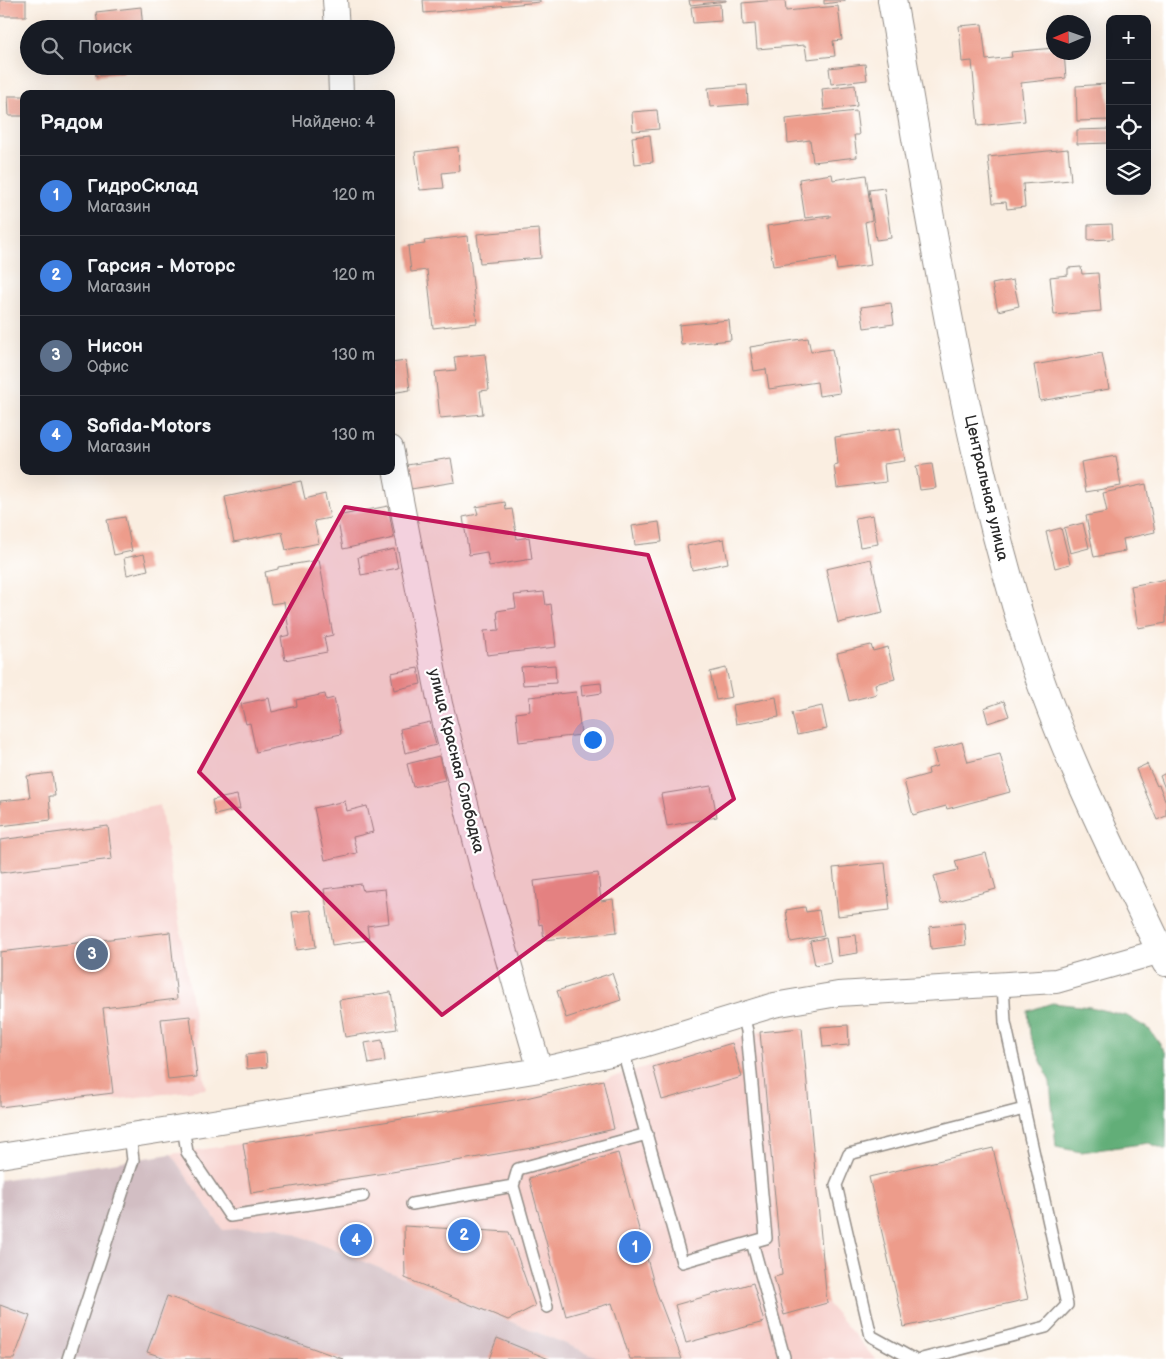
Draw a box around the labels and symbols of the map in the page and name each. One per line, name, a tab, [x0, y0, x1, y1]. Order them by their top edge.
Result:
north arrow	[1046, 15, 1091, 60]
street label: Центральная улица	[960, 413, 1012, 563]
street label: улица Красная Слободка	[424, 667, 488, 856]
your location	[580, 727, 606, 753]
pin: 3	[76, 935, 108, 973]
pin: 2	[448, 1216, 480, 1254]
pin: 4	[340, 1221, 372, 1259]
pin: 1	[619, 1228, 651, 1266]

